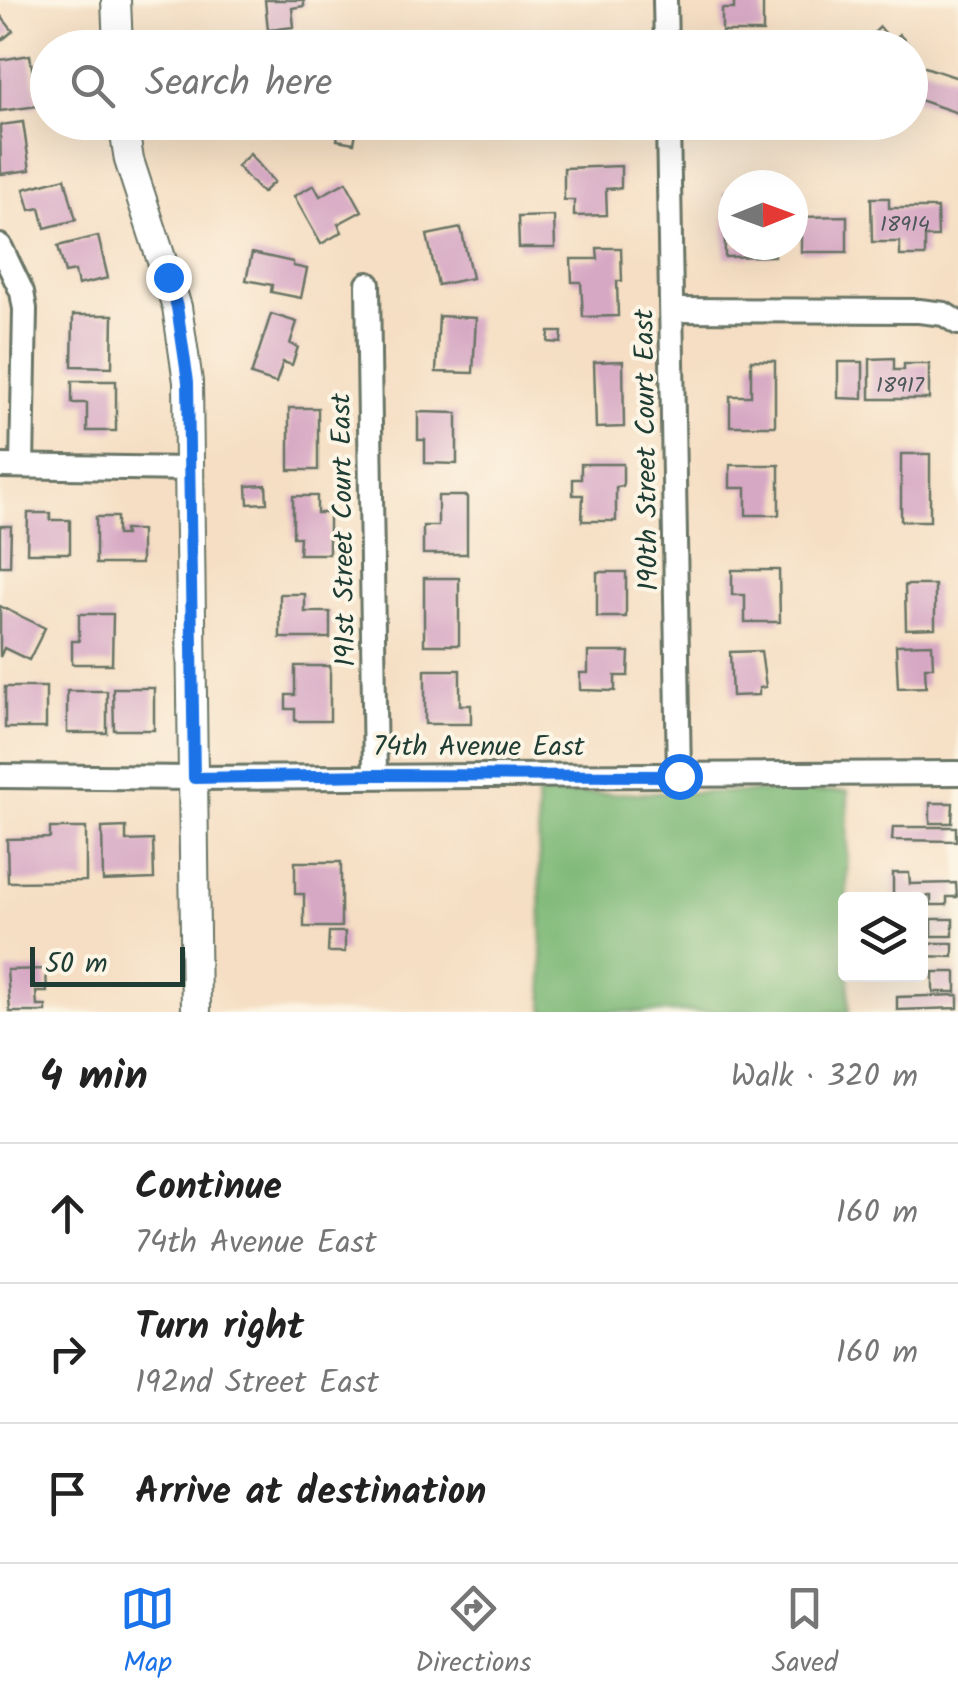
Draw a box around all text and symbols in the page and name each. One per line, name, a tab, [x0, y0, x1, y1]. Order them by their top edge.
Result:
search box	[30, 30, 928, 140]
text: Search here	[145, 55, 332, 115]
icon: search	[65, 58, 120, 113]
north arrow	[718, 170, 808, 260]
house number: 18914	[880, 208, 930, 243]
route end	[146, 255, 192, 301]
street label: 190th Street Court East	[623, 307, 672, 591]
house number: 18917	[876, 369, 925, 404]
street label: 191st Street Court East	[320, 391, 369, 667]
street label: 74th Avenue East	[373, 725, 586, 770]
route start	[657, 754, 703, 800]
map controls	[838, 892, 928, 982]
button: layers	[838, 892, 928, 982]
scale bar	[30, 942, 185, 986]
text: 50 m	[45, 942, 108, 987]
text: 4 min	[40, 1044, 148, 1111]
text: Walk · 320 m	[731, 1052, 918, 1103]
text: Continue	[135, 1158, 282, 1218]
icon: ahead	[40, 1186, 95, 1241]
text: 160 m	[836, 1188, 918, 1239]
text: 74th Avenue East	[135, 1218, 377, 1269]
text: Turn right	[135, 1298, 304, 1358]
icon: right	[40, 1326, 95, 1381]
text: 160 m	[836, 1328, 918, 1379]
text: 192nd Street East	[135, 1358, 379, 1409]
text: Arrive at destination	[135, 1463, 486, 1523]
icon: arrive	[40, 1466, 95, 1521]
tab: Map	[120, 1581, 175, 1686]
tab: Directions	[415, 1581, 531, 1686]
tab: Saved	[772, 1581, 838, 1686]

